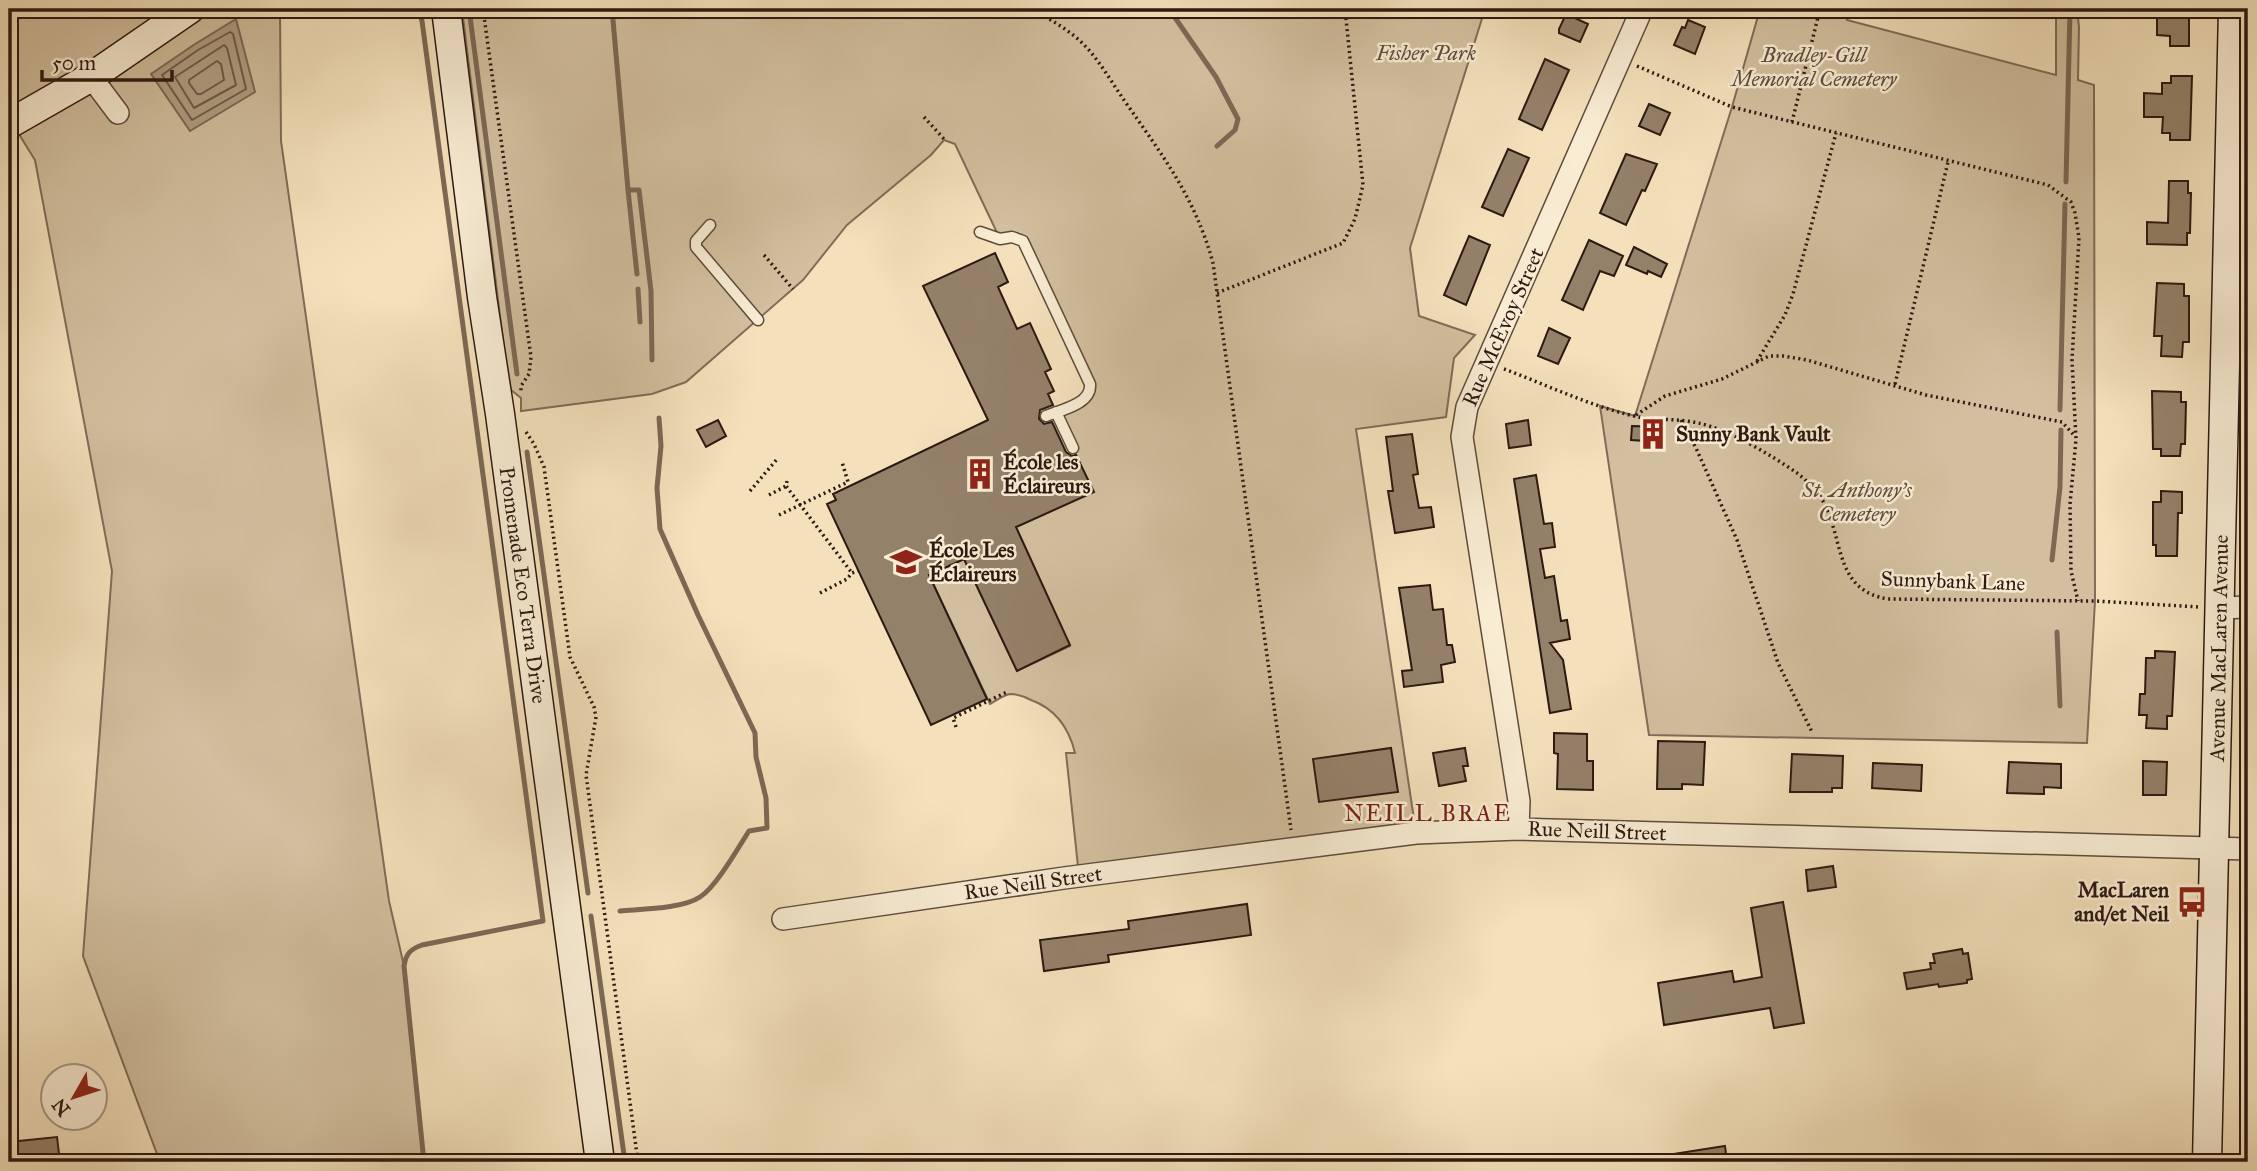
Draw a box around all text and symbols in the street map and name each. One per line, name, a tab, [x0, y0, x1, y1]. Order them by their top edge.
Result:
scale bar	[42, 38, 172, 82]
park label: Fisher Park	[1375, 40, 1477, 66]
park label: Bradley-Gill Memorial Cemetery	[1729, 42, 1898, 92]
text: 50 m	[52, 50, 97, 76]
street label: Rue McEvoy Street	[1456, 243, 1550, 410]
building icon: Sunny Bank Vault	[1636, 417, 1670, 451]
place label: Sunny Bank Vault	[1676, 421, 1831, 447]
place label: École les Éclaireurs	[1003, 448, 1091, 499]
building icon: École les Éclaireurs	[963, 457, 997, 491]
street label: Promenade Eco Terra Drive	[493, 465, 553, 705]
park label: St. Anthony’s Cemetery	[1801, 477, 1913, 527]
street label: Avenue MacLaren Avenue	[2204, 534, 2234, 763]
place label: École Les Éclaireurs	[929, 536, 1017, 587]
school or university icon: École Les Éclaireurs	[889, 545, 923, 579]
street label: Sunnybank Lane	[1880, 565, 2026, 597]
district label: NEILL BRAE	[1344, 799, 1512, 827]
street label: Rue Neill Street	[1527, 816, 1668, 846]
street label: Rue Neill Street	[962, 860, 1104, 906]
place label: MacLaren and/et Neil	[2074, 877, 2170, 927]
bus stop icon: MacLaren and/et Neil	[2175, 885, 2209, 919]
north arrow	[38, 1062, 108, 1132]
text: N	[47, 1094, 75, 1121]

